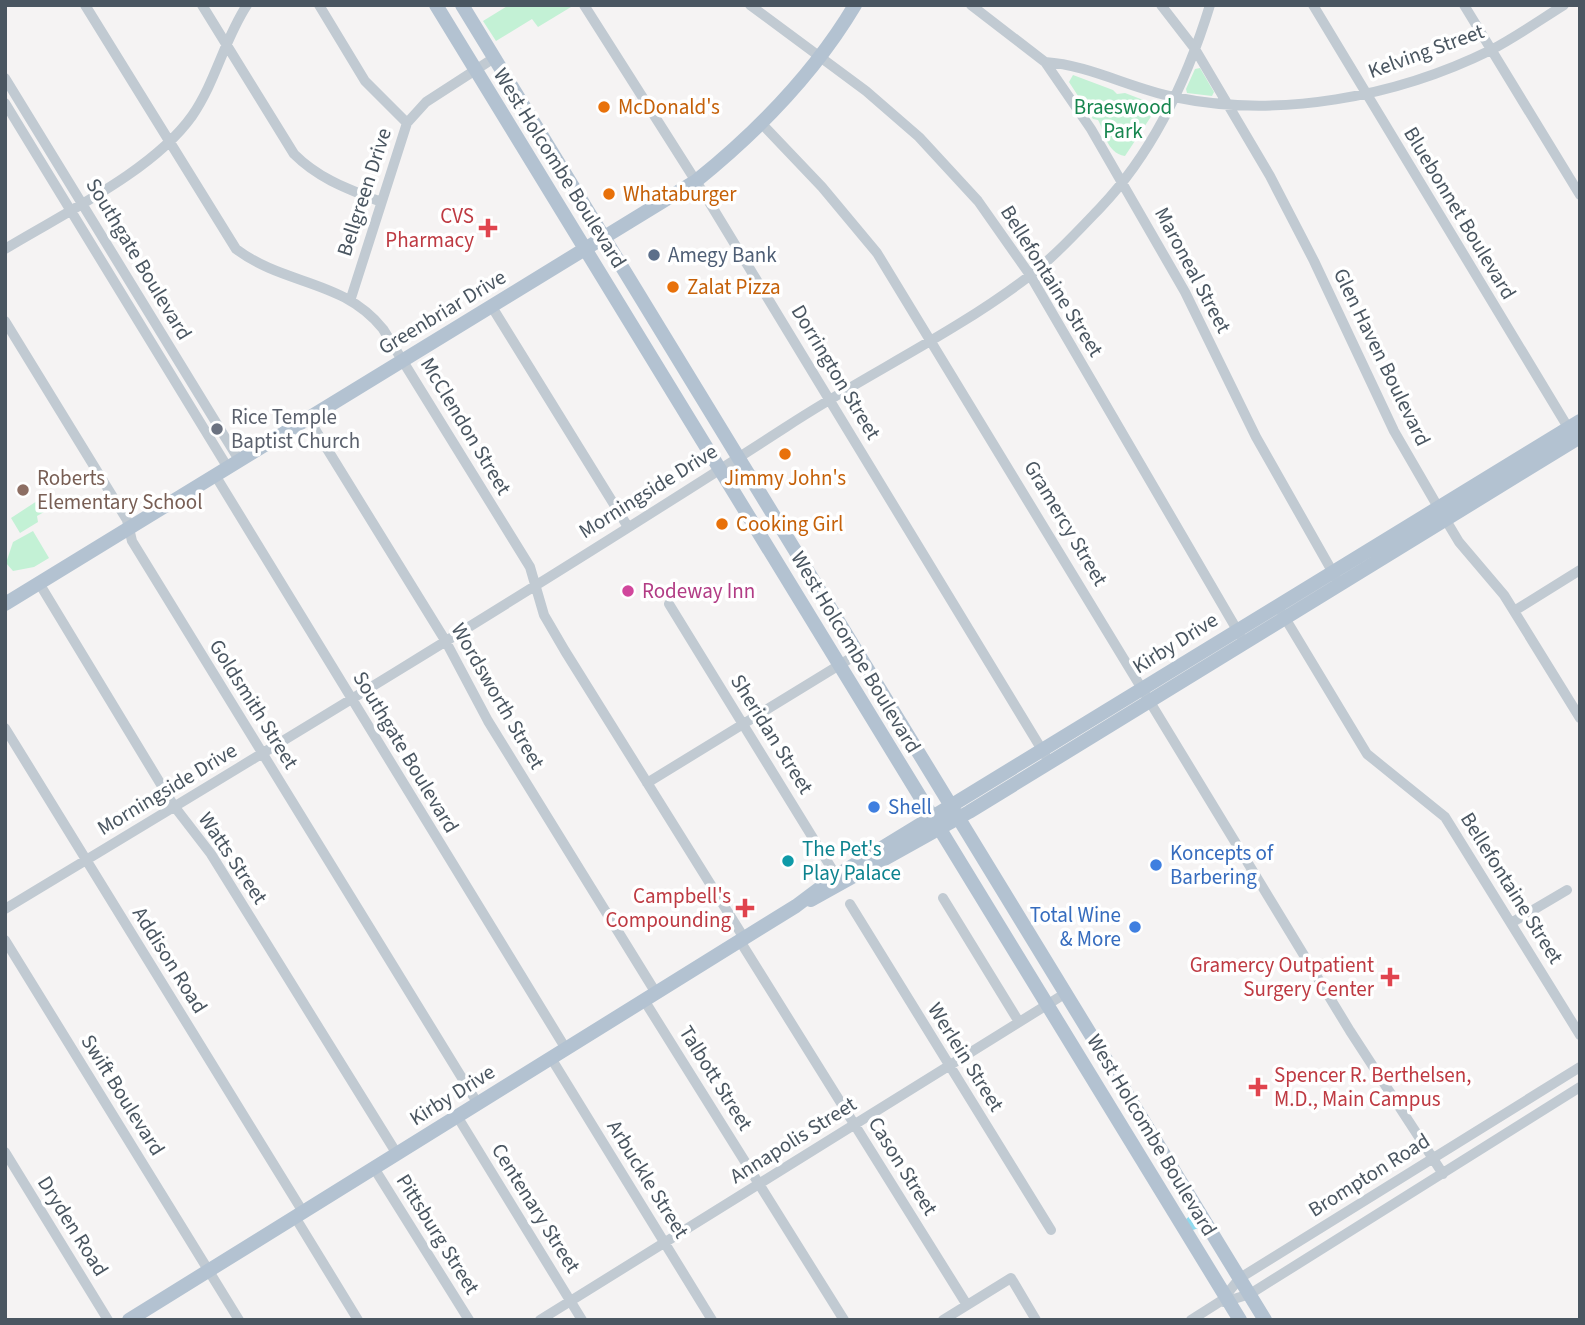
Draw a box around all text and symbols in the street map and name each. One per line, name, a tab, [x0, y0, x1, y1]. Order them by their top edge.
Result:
street label: Kelving Street	[1364, 16, 1488, 86]
street label: West Holcombe Boulevard	[486, 62, 634, 274]
place label: McDonald's	[618, 92, 720, 122]
park label: Braeswood Park	[1074, 92, 1172, 146]
marker: McDonald's	[596, 99, 612, 115]
street label: Bluebonnet Boulevard	[1396, 121, 1524, 305]
street label: Bellgreen Drive	[329, 124, 399, 260]
street label: Southgate Boulevard	[79, 172, 199, 346]
place label: Whataburger	[623, 179, 737, 209]
marker: Whataburger	[601, 186, 617, 202]
street label: Bellefontaine Street	[993, 199, 1111, 363]
place label: CVS Pharmacy	[385, 201, 474, 255]
street label: Maroneal Street	[1147, 202, 1239, 338]
marker: CVS Pharmacy	[480, 220, 496, 236]
place label: Amegy Bank	[668, 240, 777, 270]
marker: Amegy Bank	[646, 247, 662, 263]
street label: Greenbriar Drive	[373, 262, 511, 362]
street label: Glen Haven Boulevard	[1326, 263, 1438, 451]
place label: Zalat Pizza	[687, 272, 781, 302]
marker: Zalat Pizza	[665, 279, 681, 295]
street label: Dorrington Street	[784, 299, 888, 445]
street label: McClendon Street	[413, 352, 519, 500]
place label: Rice Temple Baptist Church	[231, 402, 360, 456]
marker: Rice Temple Baptist Church	[209, 421, 225, 437]
street label: Morningside Drive	[573, 436, 723, 546]
marker: Jimmy John's	[777, 446, 793, 462]
street label: Gramercy Street	[1017, 455, 1115, 591]
place label: Roberts Elementary School	[37, 463, 203, 517]
place label: Jimmy John's	[724, 463, 846, 493]
marker: Roberts Elementary School	[15, 482, 31, 498]
place label: Cooking Girl	[736, 509, 843, 539]
marker: Cooking Girl	[714, 516, 730, 532]
street label: West Holcombe Boulevard	[784, 545, 928, 759]
place label: Rodeway Inn	[642, 576, 755, 606]
marker: Rodeway Inn	[620, 583, 636, 599]
street label: Kirby Drive	[1126, 605, 1224, 681]
street label: Wordsworth Street	[444, 617, 552, 775]
street label: Goldsmith Street	[202, 633, 306, 775]
street label: Southgate Boulevard	[346, 665, 466, 839]
street label: Sheridan Street	[723, 668, 821, 800]
street label: Morningside Drive	[91, 735, 243, 843]
place label: Shell	[888, 792, 932, 822]
marker: Shell	[866, 799, 882, 815]
street label: Watts Street	[191, 806, 275, 910]
street label: Bellefontaine Street	[1453, 806, 1571, 970]
place label: The Pet's Play Palace	[802, 834, 901, 888]
place label: Koncepts of Barbering	[1170, 838, 1274, 892]
marker: The Pet's Play Palace	[780, 853, 796, 869]
marker: Koncepts of Barbering	[1148, 857, 1164, 873]
place label: Campbell's Compounding	[605, 881, 731, 935]
marker: Campbell's Compounding	[737, 900, 753, 916]
place label: Total Wine & More	[1030, 900, 1121, 954]
street label: Addison Road	[125, 901, 215, 1019]
marker: Total Wine & More	[1127, 919, 1143, 935]
place label: Gramercy Outpatient Surgery Center	[1190, 950, 1375, 1004]
marker: Gramercy Outpatient Surgery Center	[1380, 967, 1400, 987]
street label: Werlein Street	[921, 997, 1011, 1117]
street label: Talbott Street	[672, 1020, 760, 1136]
street label: West Holcombe Boulevard	[1080, 1028, 1224, 1242]
street label: Swift Boulevard	[74, 1029, 172, 1161]
street label: Kirby Drive	[403, 1057, 501, 1133]
place label: Spencer R. Berthelsen, M.D., Main Campus	[1274, 1060, 1471, 1114]
marker: Spencer R. Berthelsen, M.D., Main Campus	[1248, 1077, 1268, 1097]
street label: Annapolis Street	[724, 1089, 862, 1191]
street label: Cason Street	[861, 1111, 945, 1221]
street label: Arbuckle Street	[600, 1114, 696, 1244]
street label: Brompton Road	[1302, 1126, 1436, 1224]
street label: Centenary Street	[484, 1137, 588, 1279]
street label: Pittsburg Street	[389, 1168, 487, 1300]
street label: Dryden Road	[30, 1170, 116, 1282]

